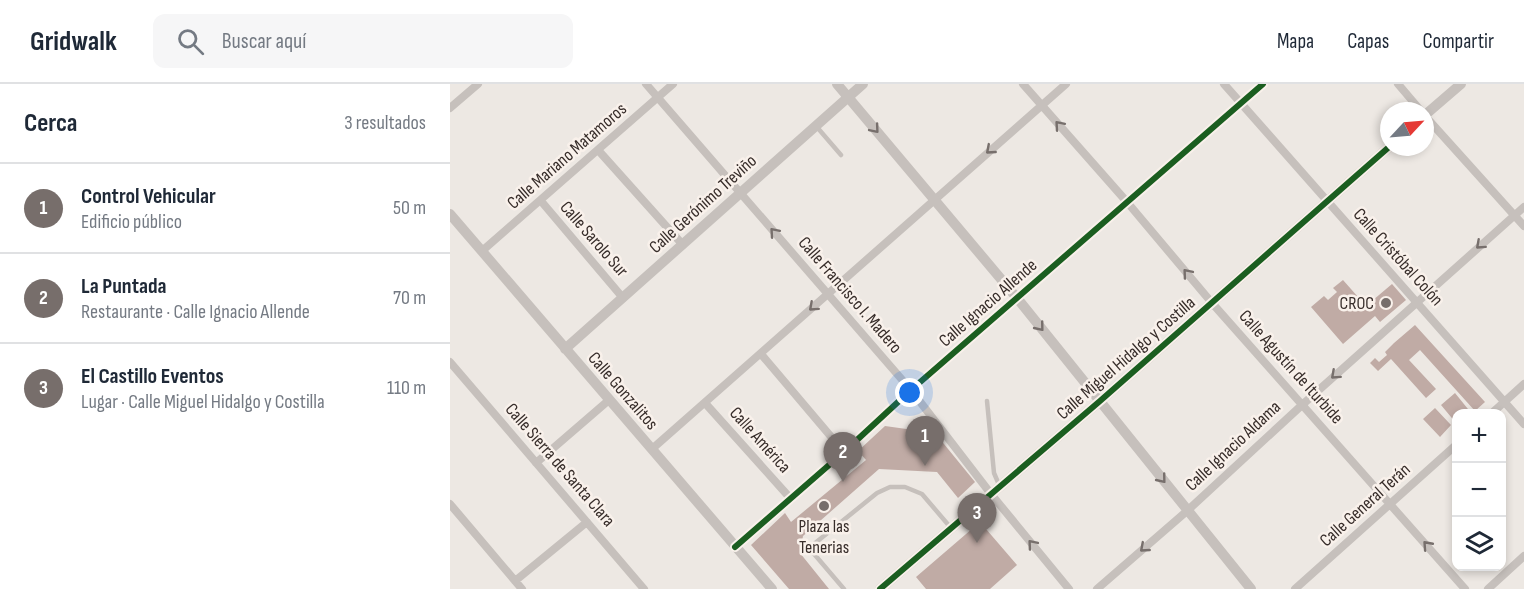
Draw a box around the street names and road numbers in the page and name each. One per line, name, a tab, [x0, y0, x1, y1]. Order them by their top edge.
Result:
street label: Calle Mariano Matamoros	[503, 99, 631, 213]
street label: Calle Gerónimo Treviño	[645, 150, 761, 258]
street label: Calle Sarolo Sur	[555, 197, 633, 281]
street label: Calle Cristóbal Colón	[1349, 204, 1447, 310]
street label: Calle Francisco I. Madero	[794, 232, 906, 358]
street label: Calle Ignacio Allende	[935, 255, 1041, 351]
street label: Calle Miguel Hidalgo y Costilla	[1052, 292, 1200, 424]
street label: Calle Agustín de Iturbide	[1234, 306, 1348, 428]
street label: Calle Gonzalitos	[584, 348, 662, 434]
street label: Calle Ignacio Aldama	[1181, 396, 1285, 496]
street label: Calle Sierra de Santa Clara	[501, 399, 619, 531]
street label: Calle América	[725, 403, 795, 477]
street label: Calle General Terán	[1316, 459, 1414, 551]

